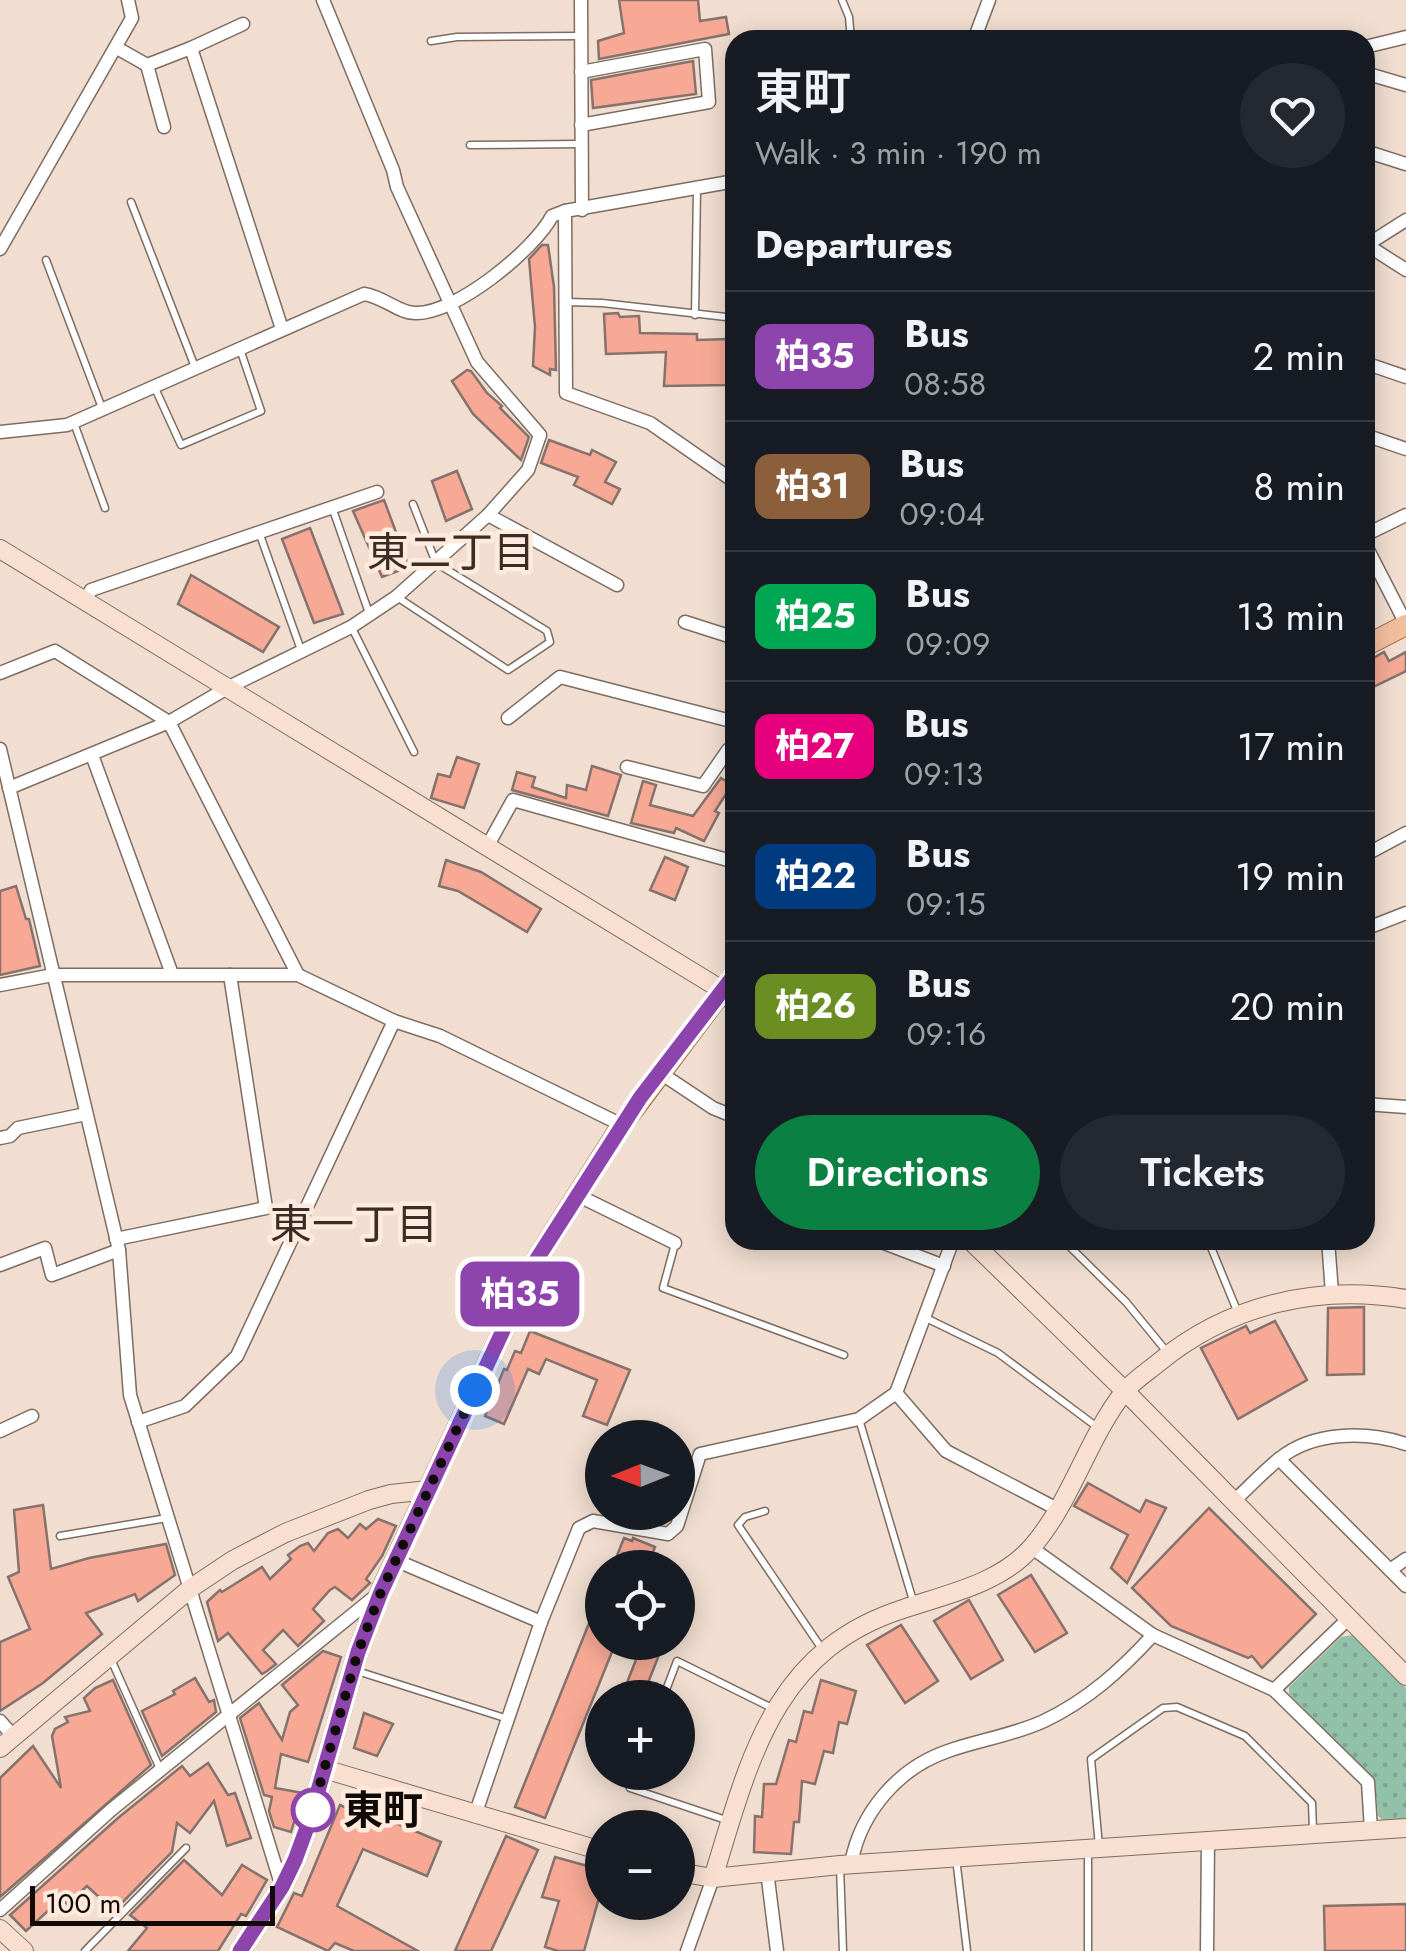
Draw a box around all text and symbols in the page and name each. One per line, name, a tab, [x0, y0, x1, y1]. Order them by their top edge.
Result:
text: 東町	[755, 58, 851, 127]
button: heart	[1240, 63, 1345, 168]
text: Walk · 3 min · 190 m	[755, 130, 1042, 176]
text: Departures	[755, 217, 952, 272]
text: Bus	[904, 306, 969, 361]
text: 2 min	[1253, 329, 1345, 384]
text: 柏35	[775, 331, 854, 381]
text: 08:58	[904, 361, 986, 407]
text: Bus	[900, 436, 964, 491]
text: 8 min	[1253, 459, 1345, 514]
text: 柏31	[775, 461, 850, 511]
text: 09:04	[900, 491, 985, 537]
district label: 東二丁目	[367, 522, 535, 583]
text: Bus	[906, 566, 970, 621]
text: 13 min	[1236, 589, 1345, 644]
text: 柏25	[775, 591, 856, 641]
text: 09:09	[906, 621, 990, 667]
text: Bus	[904, 696, 969, 751]
text: 17 min	[1237, 719, 1345, 774]
text: 柏27	[775, 721, 854, 771]
text: 09:13	[904, 751, 983, 797]
text: Bus	[906, 826, 970, 881]
text: 19 min	[1235, 849, 1345, 904]
text: 柏22	[775, 851, 856, 901]
text: 09:15	[906, 881, 986, 927]
text: Bus	[906, 956, 971, 1011]
text: 20 min	[1230, 979, 1345, 1034]
text: 柏26	[775, 981, 856, 1031]
text: 09:16	[906, 1011, 986, 1057]
button: Directions	[755, 1115, 1040, 1230]
button: Tickets	[1060, 1115, 1345, 1230]
district label: 東一丁目	[270, 1194, 438, 1255]
line badge: 柏35	[462, 1262, 578, 1326]
text: 柏35	[480, 1269, 560, 1319]
your location	[450, 1365, 500, 1415]
north arrow	[585, 1420, 695, 1530]
map controls	[585, 1420, 695, 1920]
button: locate	[585, 1550, 695, 1660]
button: +	[585, 1680, 695, 1790]
place label: 東町	[343, 1781, 423, 1839]
marker: 東町	[292, 1789, 334, 1831]
button: −	[585, 1810, 695, 1920]
scale bar	[30, 1881, 275, 1926]
text: 100 m	[45, 1883, 121, 1924]

